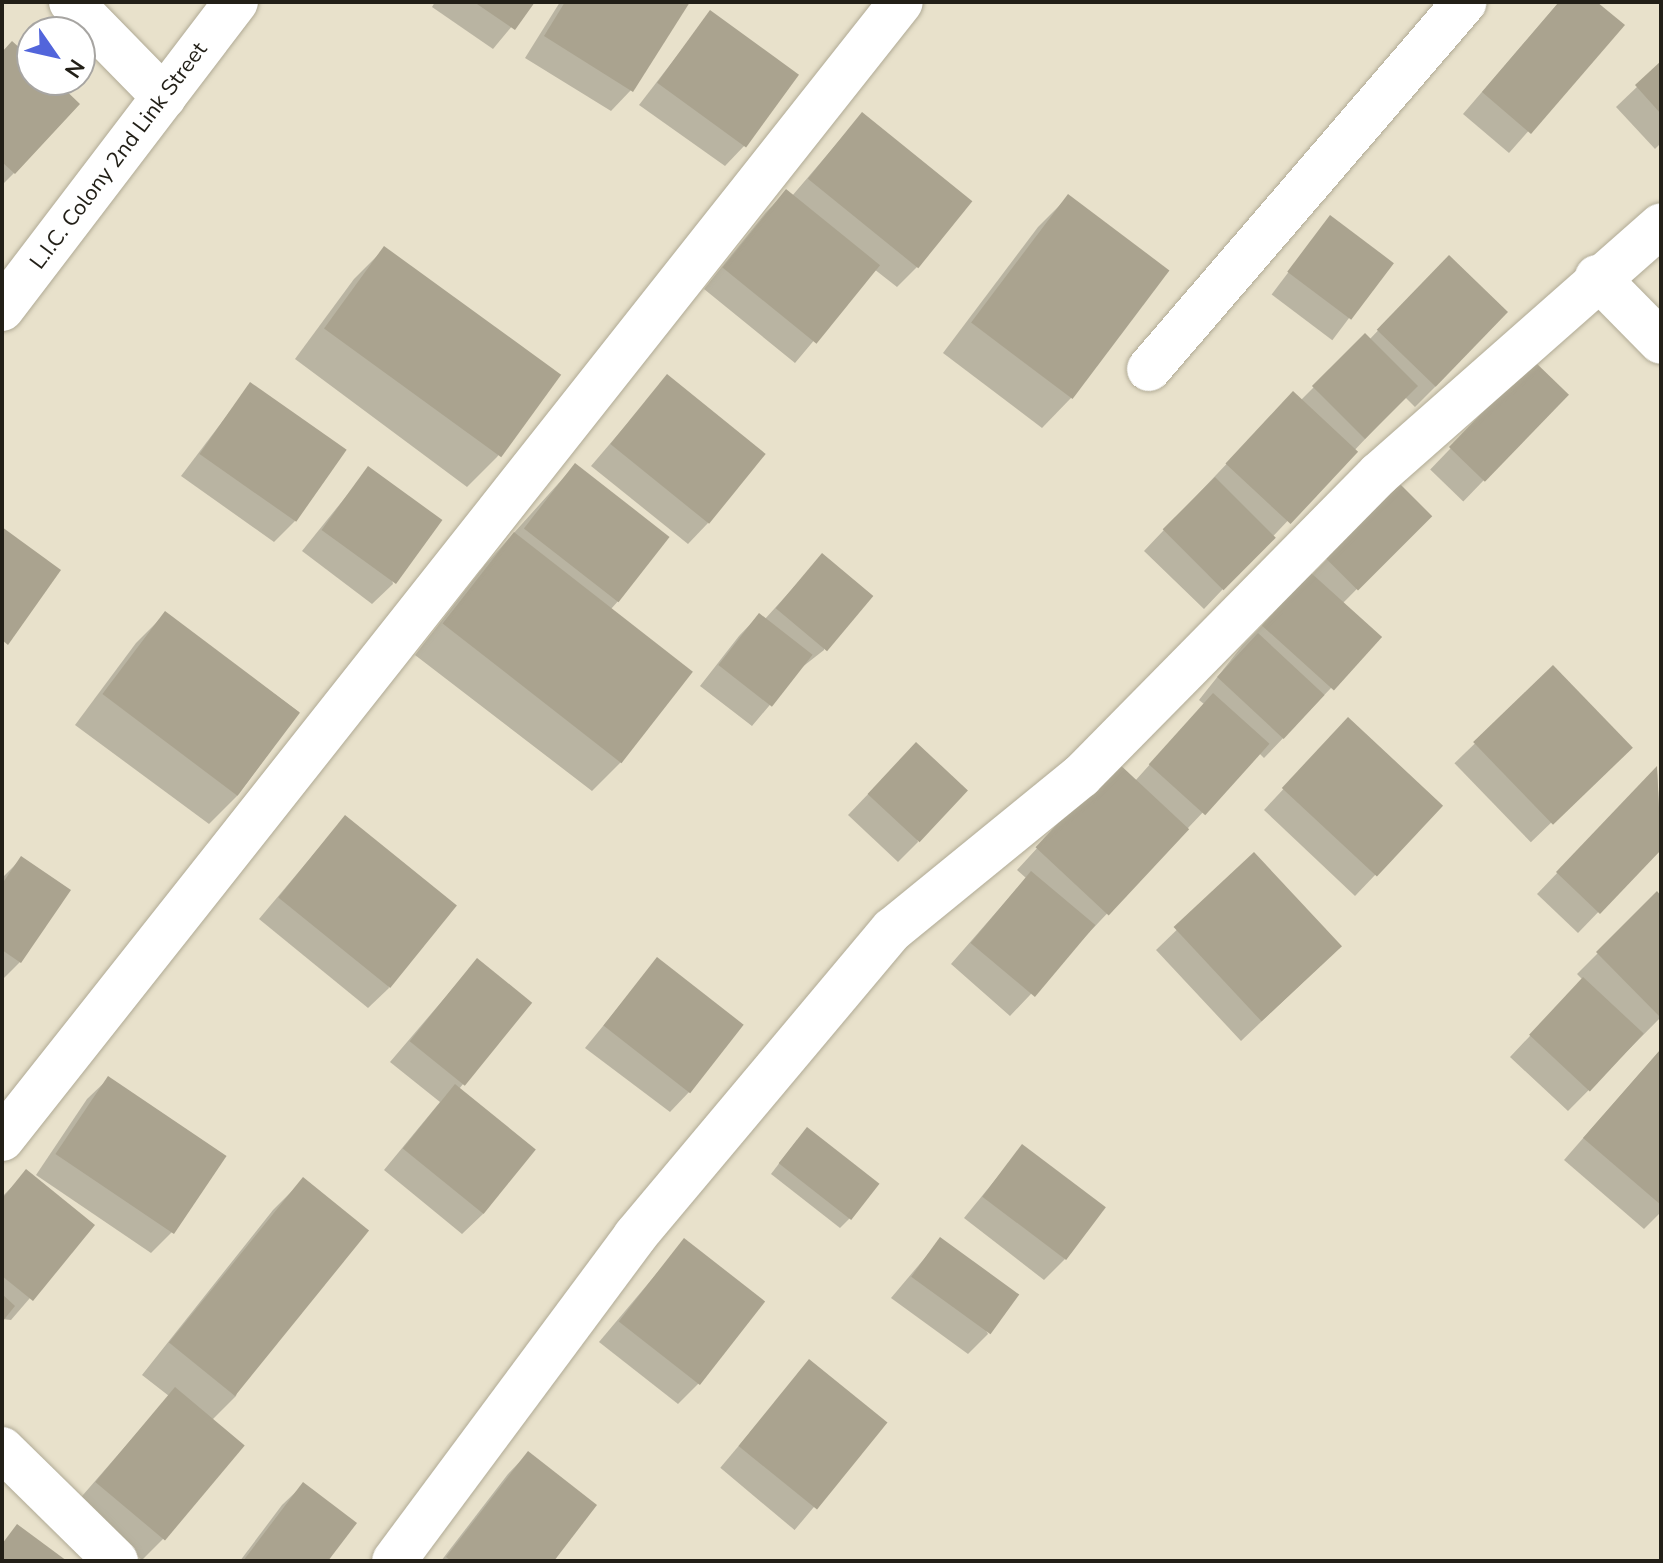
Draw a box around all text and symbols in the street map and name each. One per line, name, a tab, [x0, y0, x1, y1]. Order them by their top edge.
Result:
north arrow	[16, 16, 96, 96]
street label: L.I.C. Colony 2nd Link Street	[25, 37, 213, 275]
text: N	[57, 53, 91, 84]

